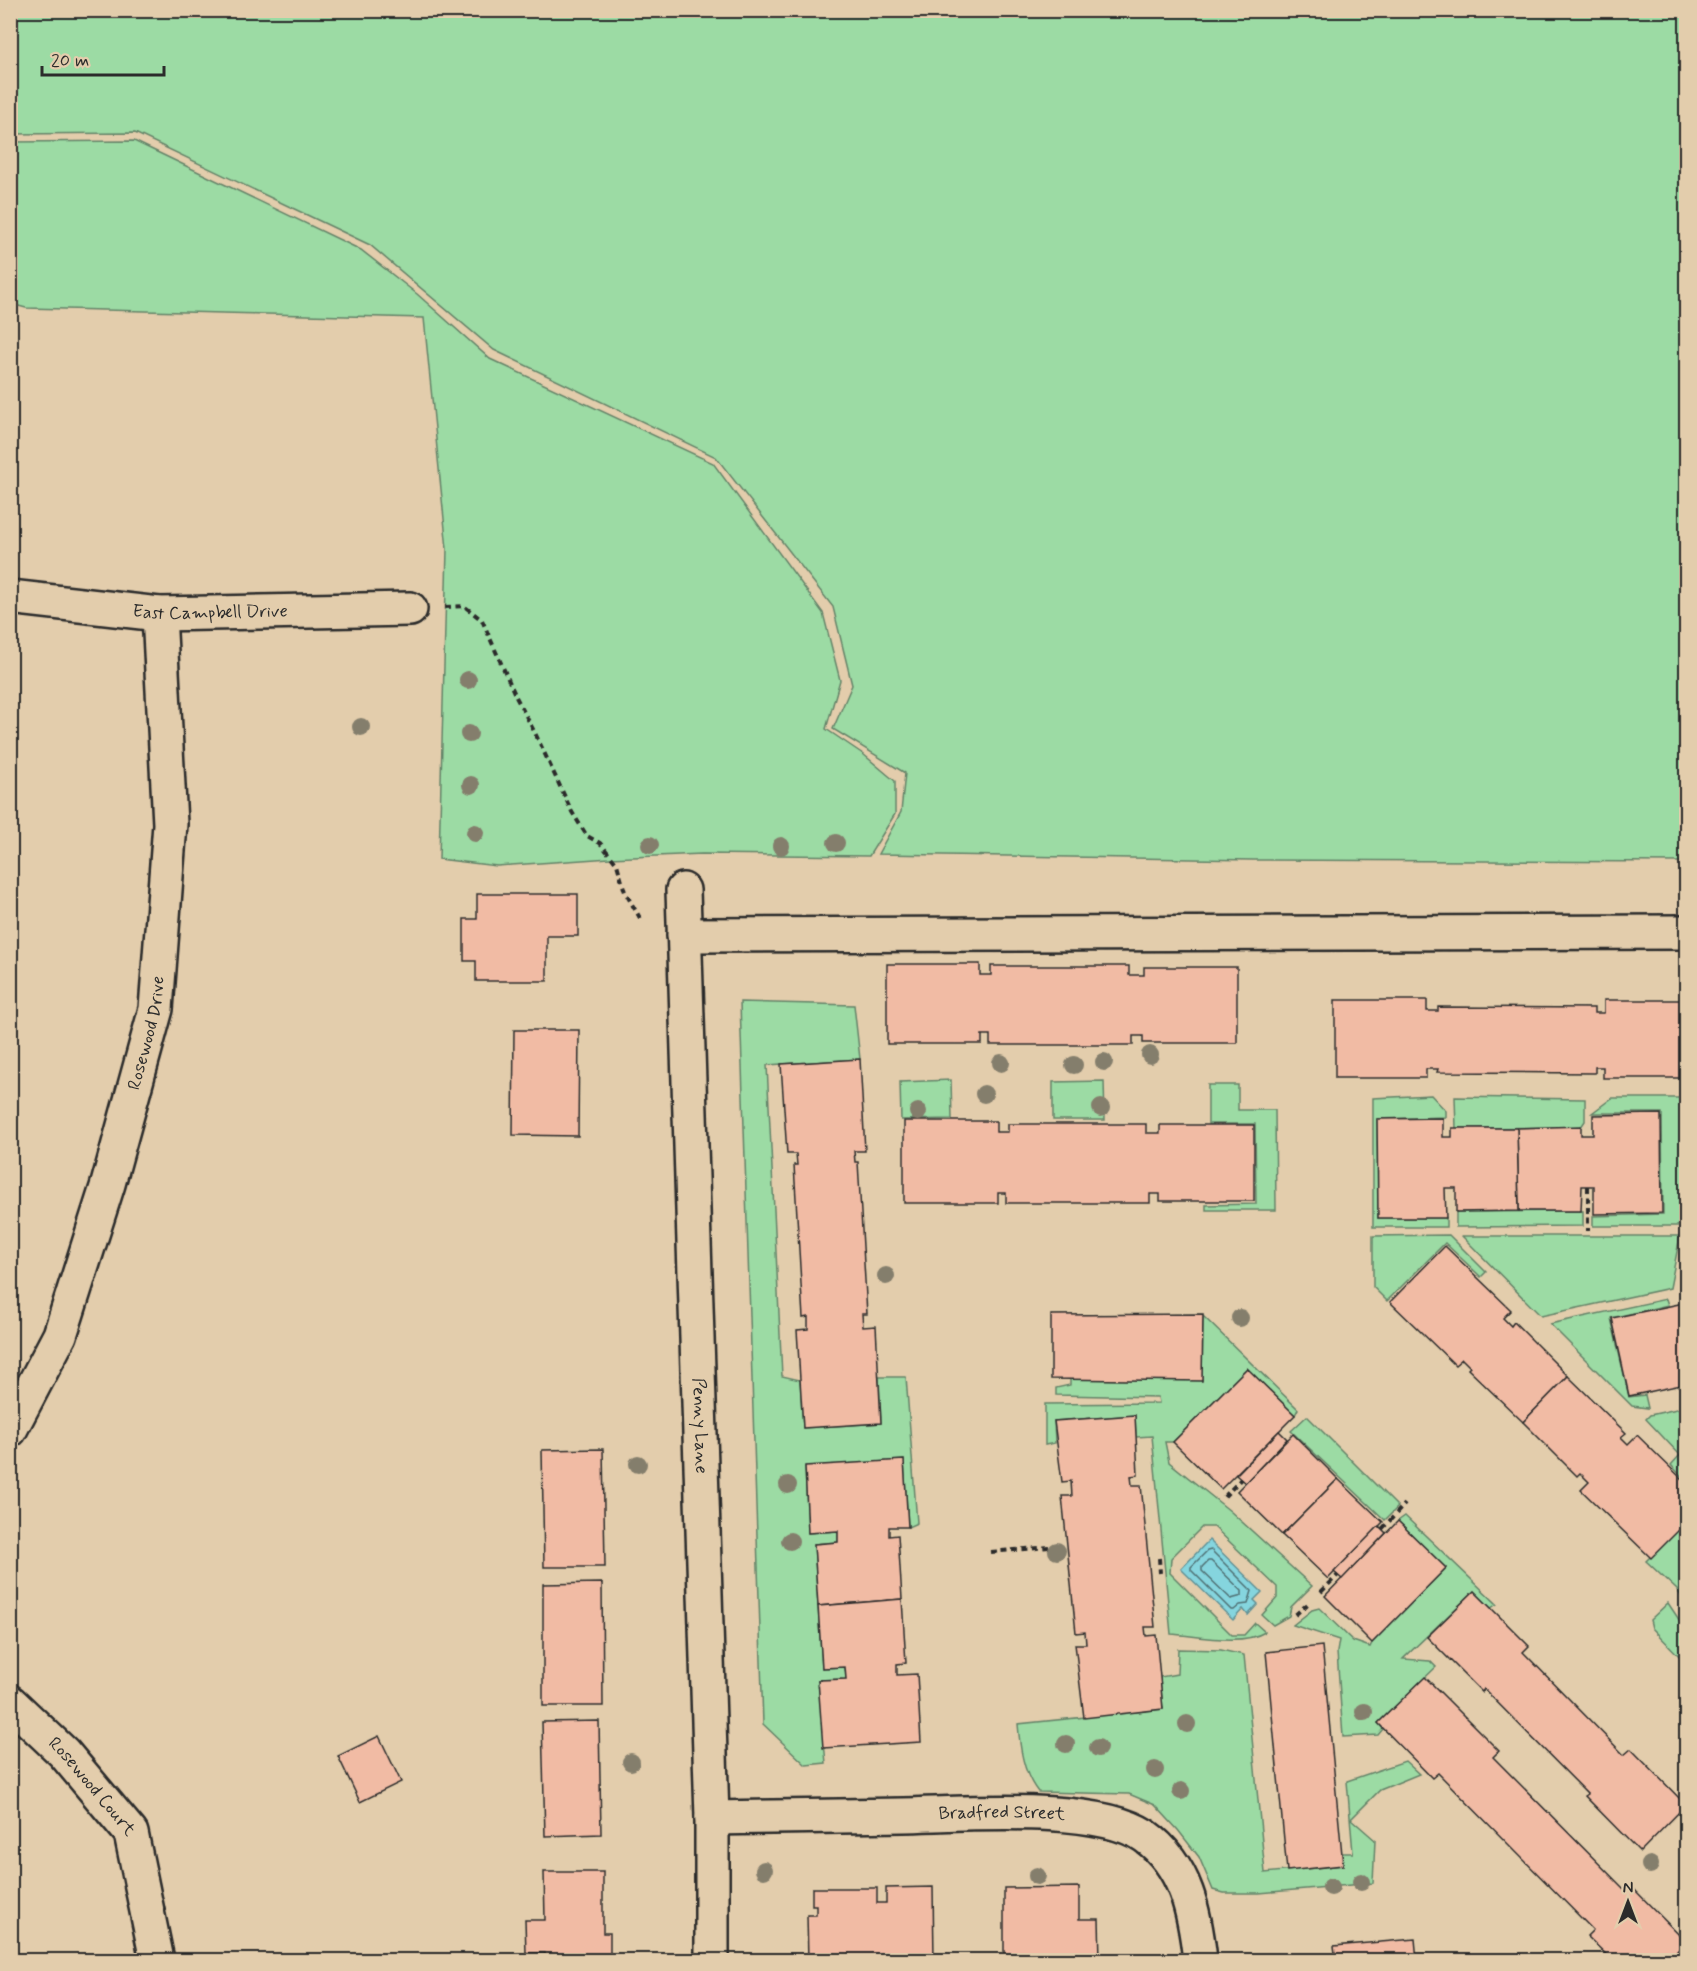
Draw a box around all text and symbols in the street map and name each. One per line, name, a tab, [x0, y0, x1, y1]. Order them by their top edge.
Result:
scale bar	[42, 39, 164, 77]
text: 20 m	[51, 49, 89, 73]
street label: East Campbell Drive	[131, 599, 288, 627]
street label: Rosewood Drive	[122, 975, 170, 1093]
street label: Penny Lane	[686, 1377, 713, 1474]
street label: Rosewood Court	[43, 1732, 141, 1842]
street label: Bradfred Street	[938, 1800, 1067, 1827]
north arrow	[1598, 1872, 1658, 1932]
text: N	[1623, 1878, 1633, 1899]

